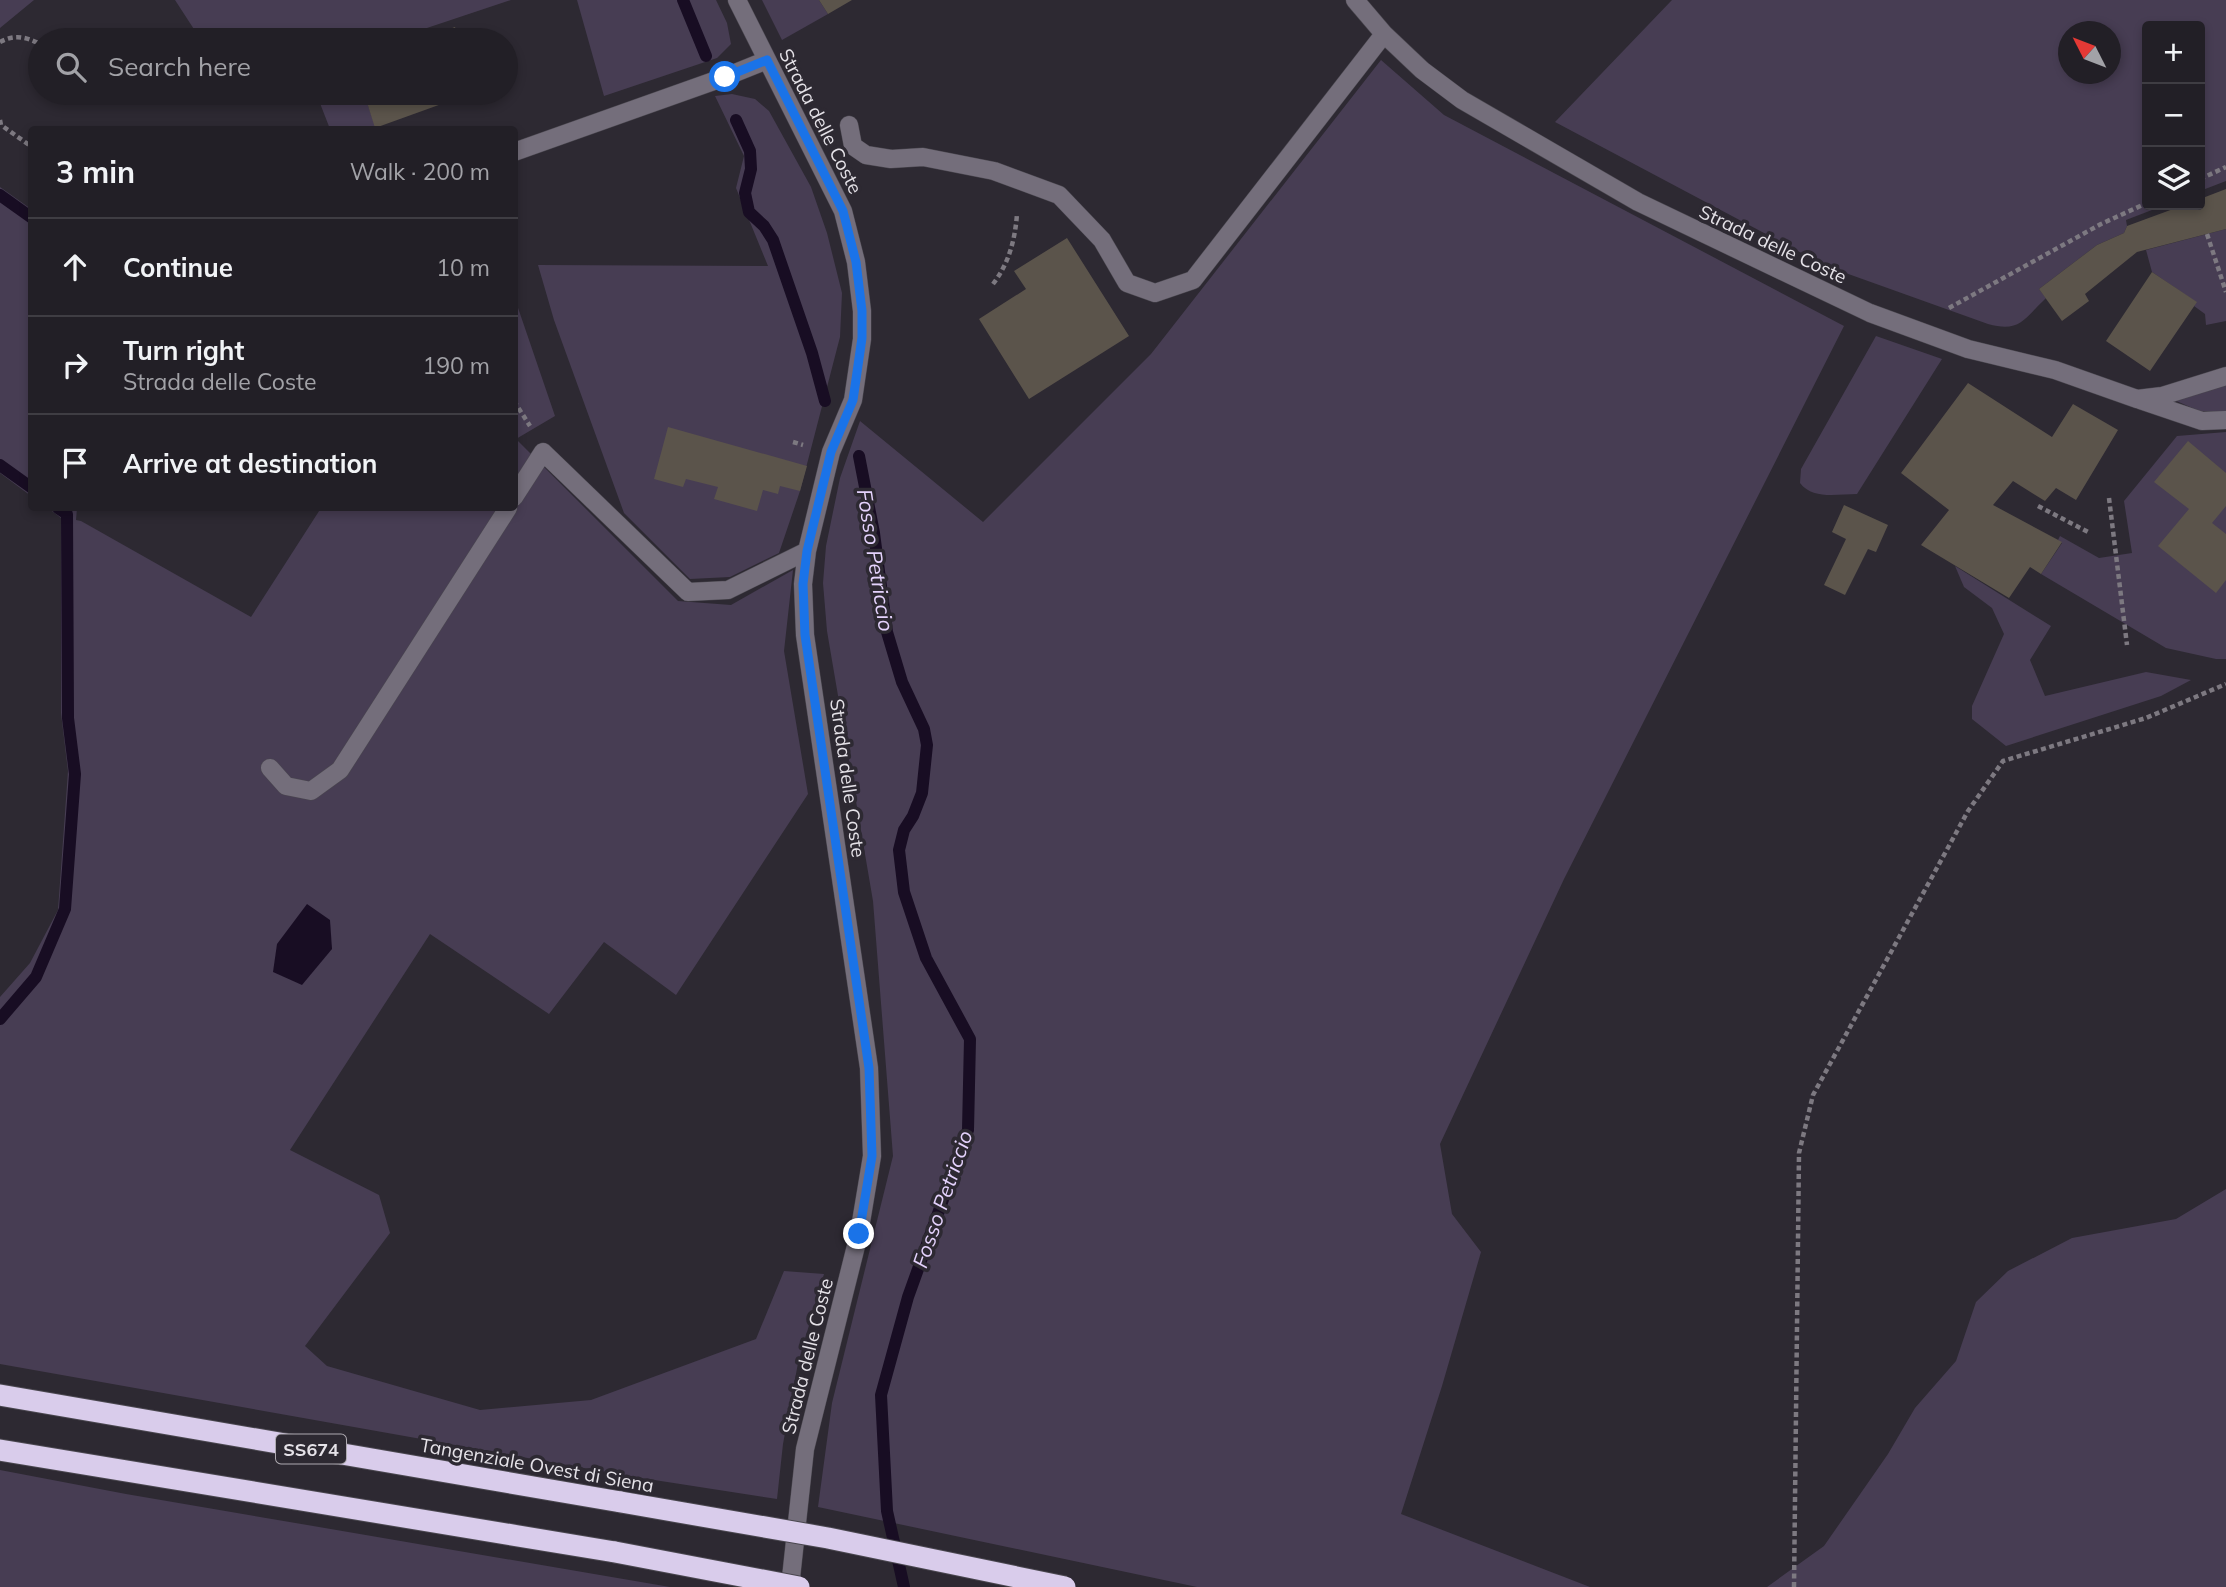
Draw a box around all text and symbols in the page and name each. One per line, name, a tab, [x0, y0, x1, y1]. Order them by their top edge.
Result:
north arrow	[2058, 21, 2121, 84]
map controls	[2142, 21, 2205, 210]
button: +	[2142, 21, 2205, 84]
search box	[28, 28, 518, 105]
street label: Strada delle Coste	[774, 44, 868, 198]
icon: search	[52, 48, 90, 86]
text: Search here	[108, 50, 251, 83]
route start	[709, 61, 740, 92]
button: −	[2142, 84, 2205, 147]
button: layers	[2142, 147, 2205, 210]
text: 3 min	[56, 153, 135, 191]
text: Walk · 200 m	[350, 157, 490, 186]
street label: Strada delle Coste	[1695, 199, 1851, 289]
icon: ahead	[56, 248, 94, 286]
text: Continue	[123, 251, 233, 284]
text: 10 m	[436, 253, 490, 282]
text: Turn right	[123, 334, 244, 367]
icon: right	[56, 346, 94, 384]
text: 190 m	[422, 351, 490, 380]
text: Strada delle Coste	[123, 367, 317, 396]
icon: arrive	[56, 444, 94, 482]
text: Arrive at destination	[123, 447, 378, 480]
water label: Fosso Petriccio	[852, 487, 900, 633]
street label: Strada delle Coste	[825, 697, 871, 859]
water label: Fosso Petriccio	[906, 1127, 978, 1271]
route end	[843, 1218, 874, 1249]
street label: Strada delle Coste	[776, 1276, 838, 1436]
street label: Tangenziale Ovest di Siena	[418, 1433, 656, 1497]
road number: SS674	[276, 1434, 346, 1464]

